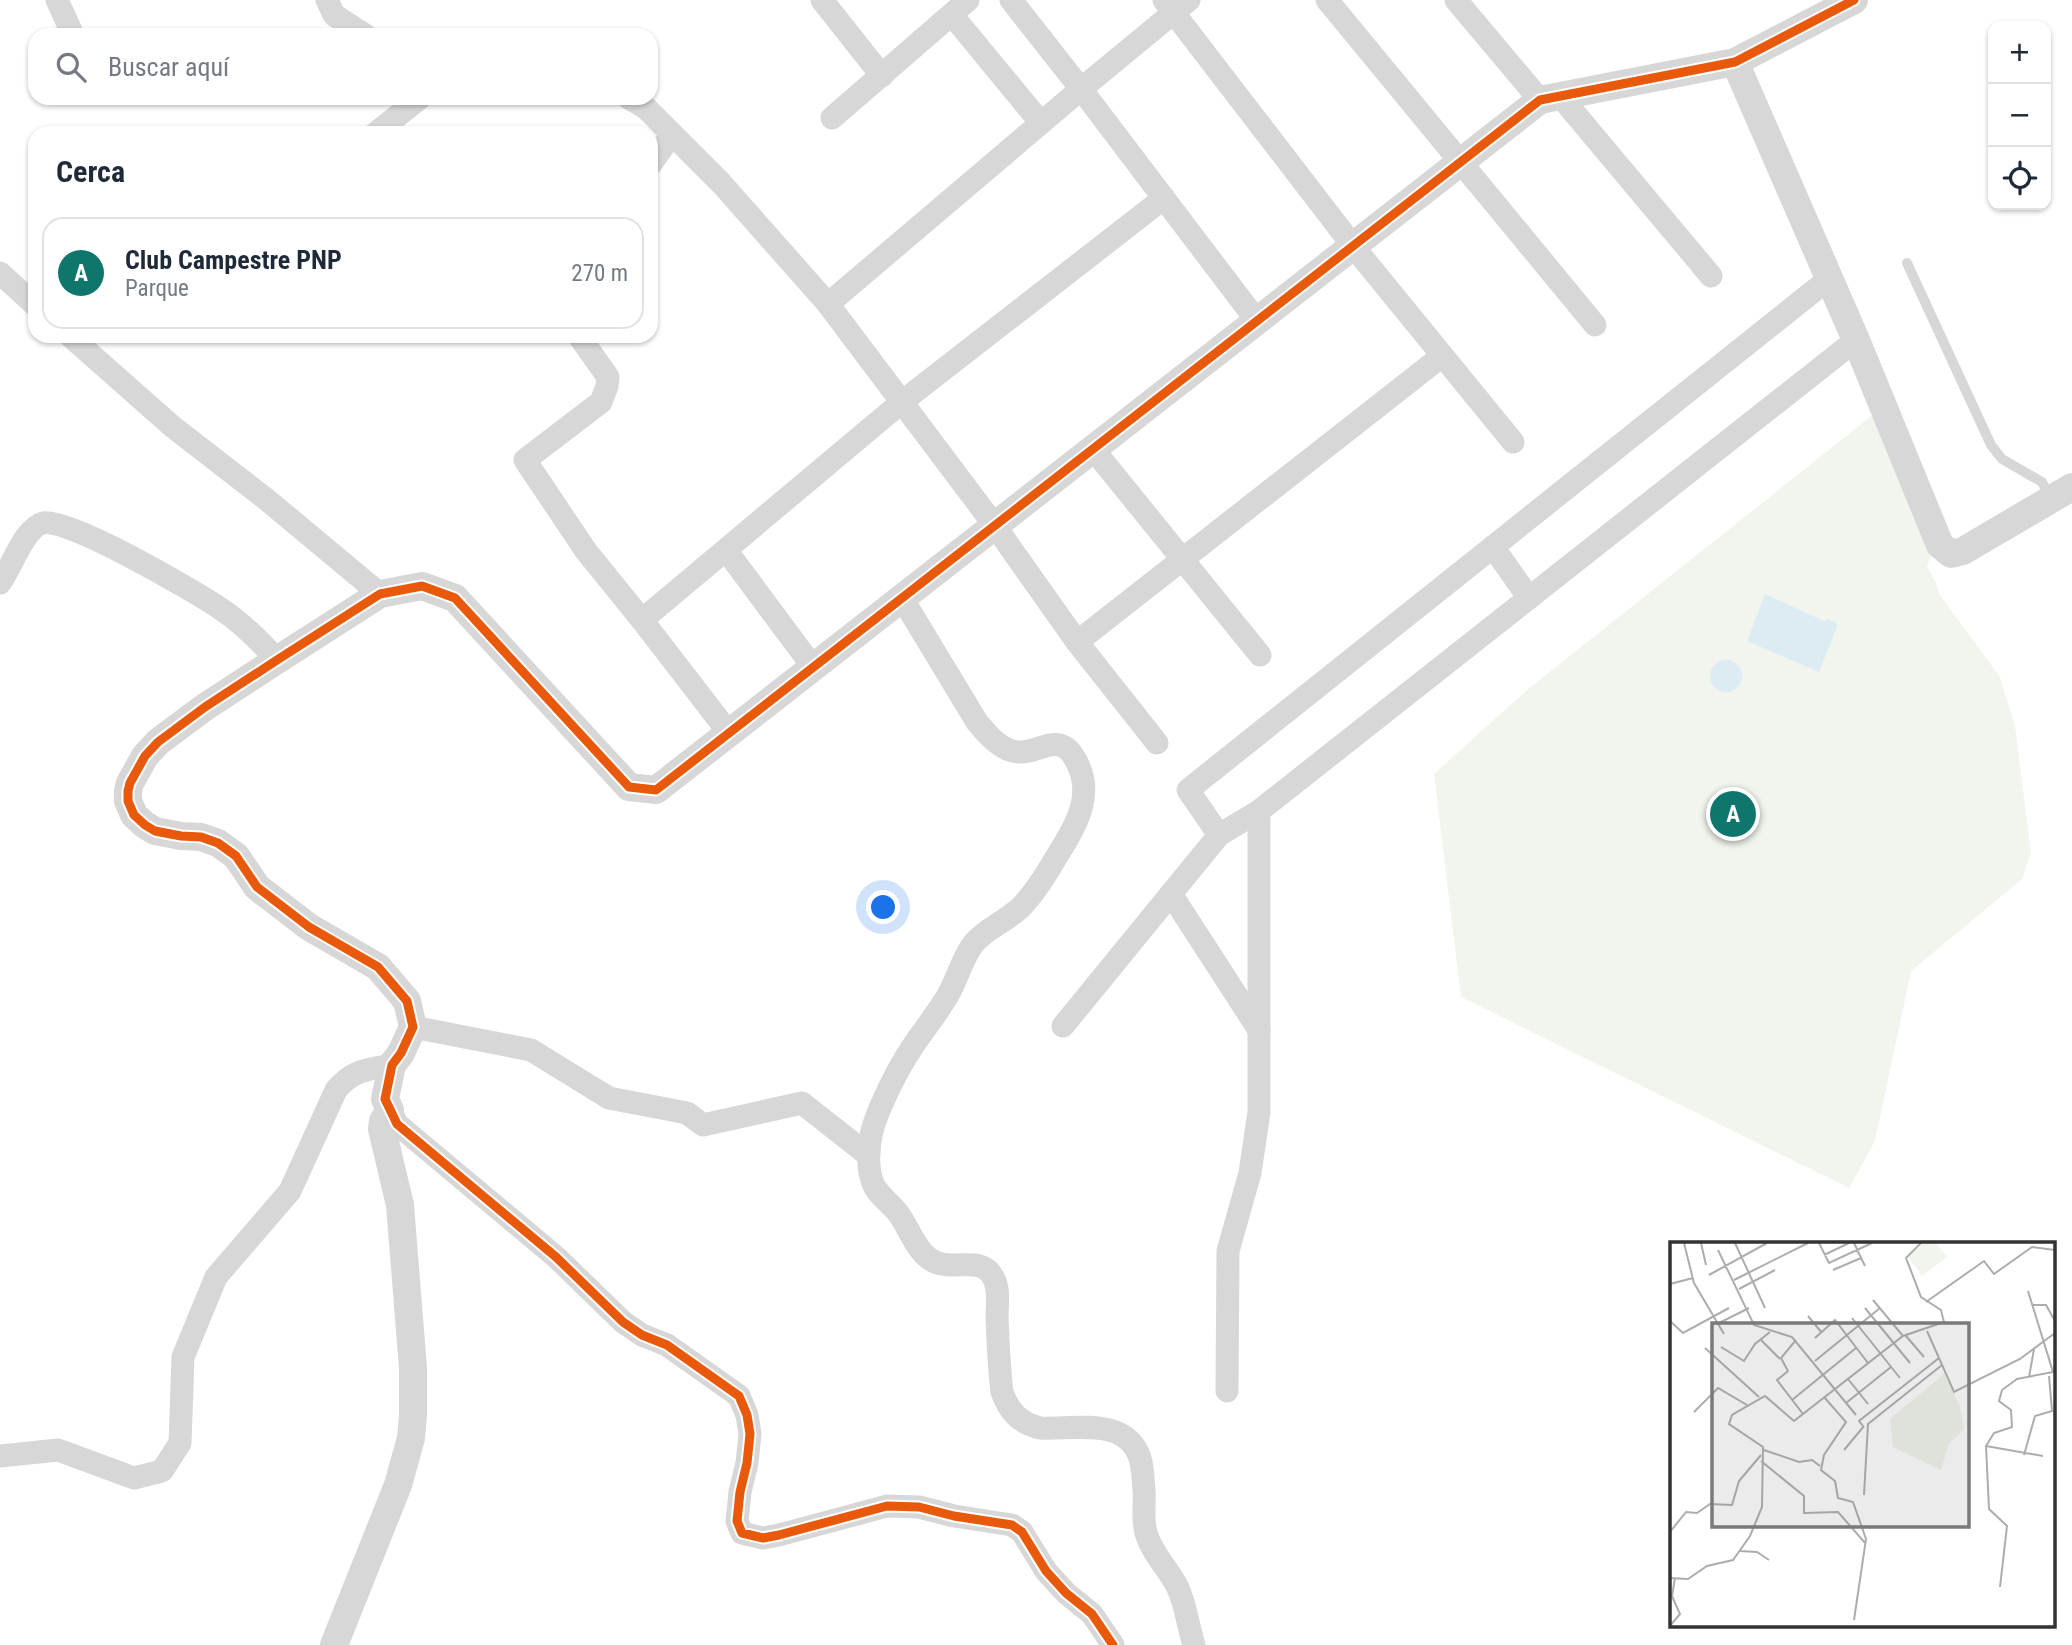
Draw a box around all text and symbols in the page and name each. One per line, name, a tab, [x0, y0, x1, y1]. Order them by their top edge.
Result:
map controls	[1988, 21, 2051, 210]
button: +	[1988, 21, 2051, 84]
search box	[28, 28, 658, 105]
icon: search	[52, 48, 90, 86]
text: Buscar aquí	[108, 52, 229, 82]
button: −	[1988, 84, 2051, 147]
button: locate	[1988, 147, 2051, 210]
text: Cerca	[56, 154, 125, 189]
text: Club Campestre PNP	[125, 245, 342, 275]
text: A	[74, 260, 88, 287]
text: 270 m	[571, 260, 628, 287]
text: Parque	[125, 275, 189, 302]
pin: A	[1710, 788, 1756, 840]
your location	[866, 890, 900, 924]
inset map	[1670, 1242, 2054, 1628]

